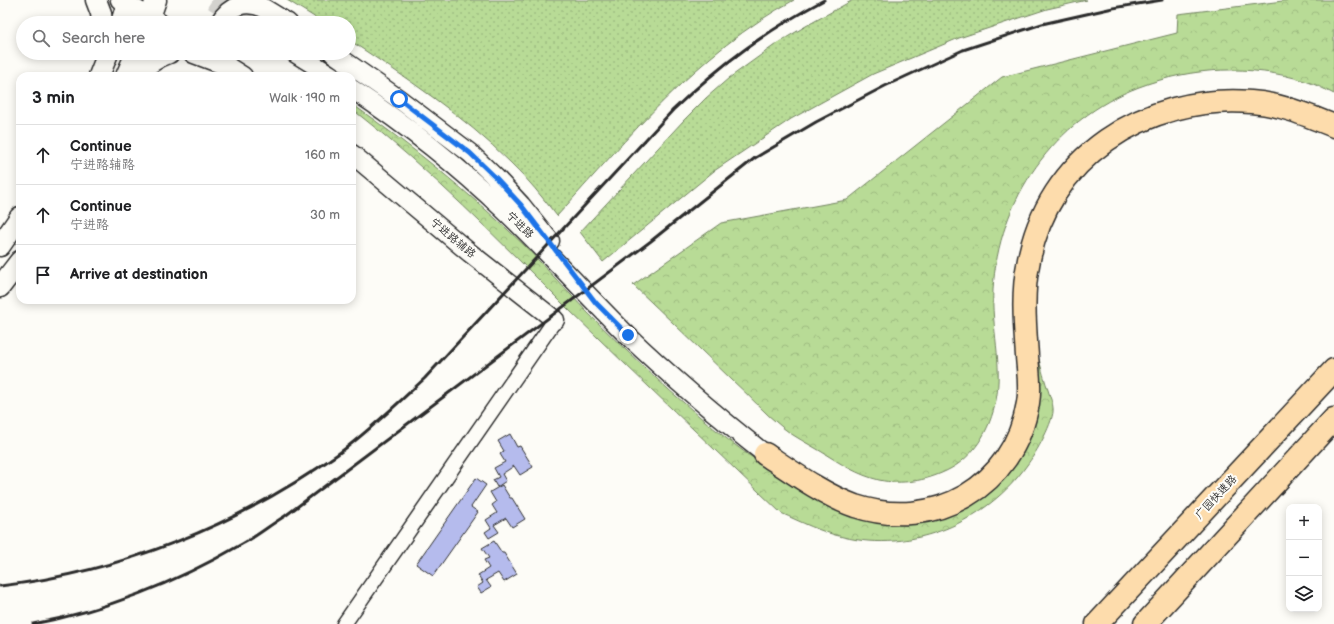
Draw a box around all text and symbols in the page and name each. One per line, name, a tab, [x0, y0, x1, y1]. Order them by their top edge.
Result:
search box	[16, 16, 356, 60]
icon: search	[30, 27, 52, 49]
text: Search here	[62, 29, 145, 48]
text: 3 min	[32, 88, 75, 108]
text: Walk · 190 m	[269, 90, 340, 106]
route start	[390, 90, 408, 108]
text: Continue	[70, 137, 132, 156]
icon: ahead	[32, 144, 54, 166]
text: 160 m	[305, 147, 340, 163]
text: 宁进路辅路	[70, 157, 135, 173]
text: Continue	[70, 197, 132, 216]
icon: ahead	[32, 204, 54, 226]
text: 30 m	[310, 207, 340, 223]
street label: 宁进路	[504, 209, 536, 241]
street label: 宁进路辅路	[428, 215, 478, 261]
text: 宁进路	[70, 217, 109, 233]
icon: arrive	[32, 264, 54, 286]
text: Arrive at destination	[70, 265, 208, 284]
route end	[619, 326, 637, 344]
street label: 广园快速路	[1192, 472, 1240, 522]
map controls	[1286, 504, 1322, 612]
button: +	[1286, 504, 1322, 540]
button: −	[1286, 540, 1322, 576]
button: layers	[1286, 576, 1322, 612]

